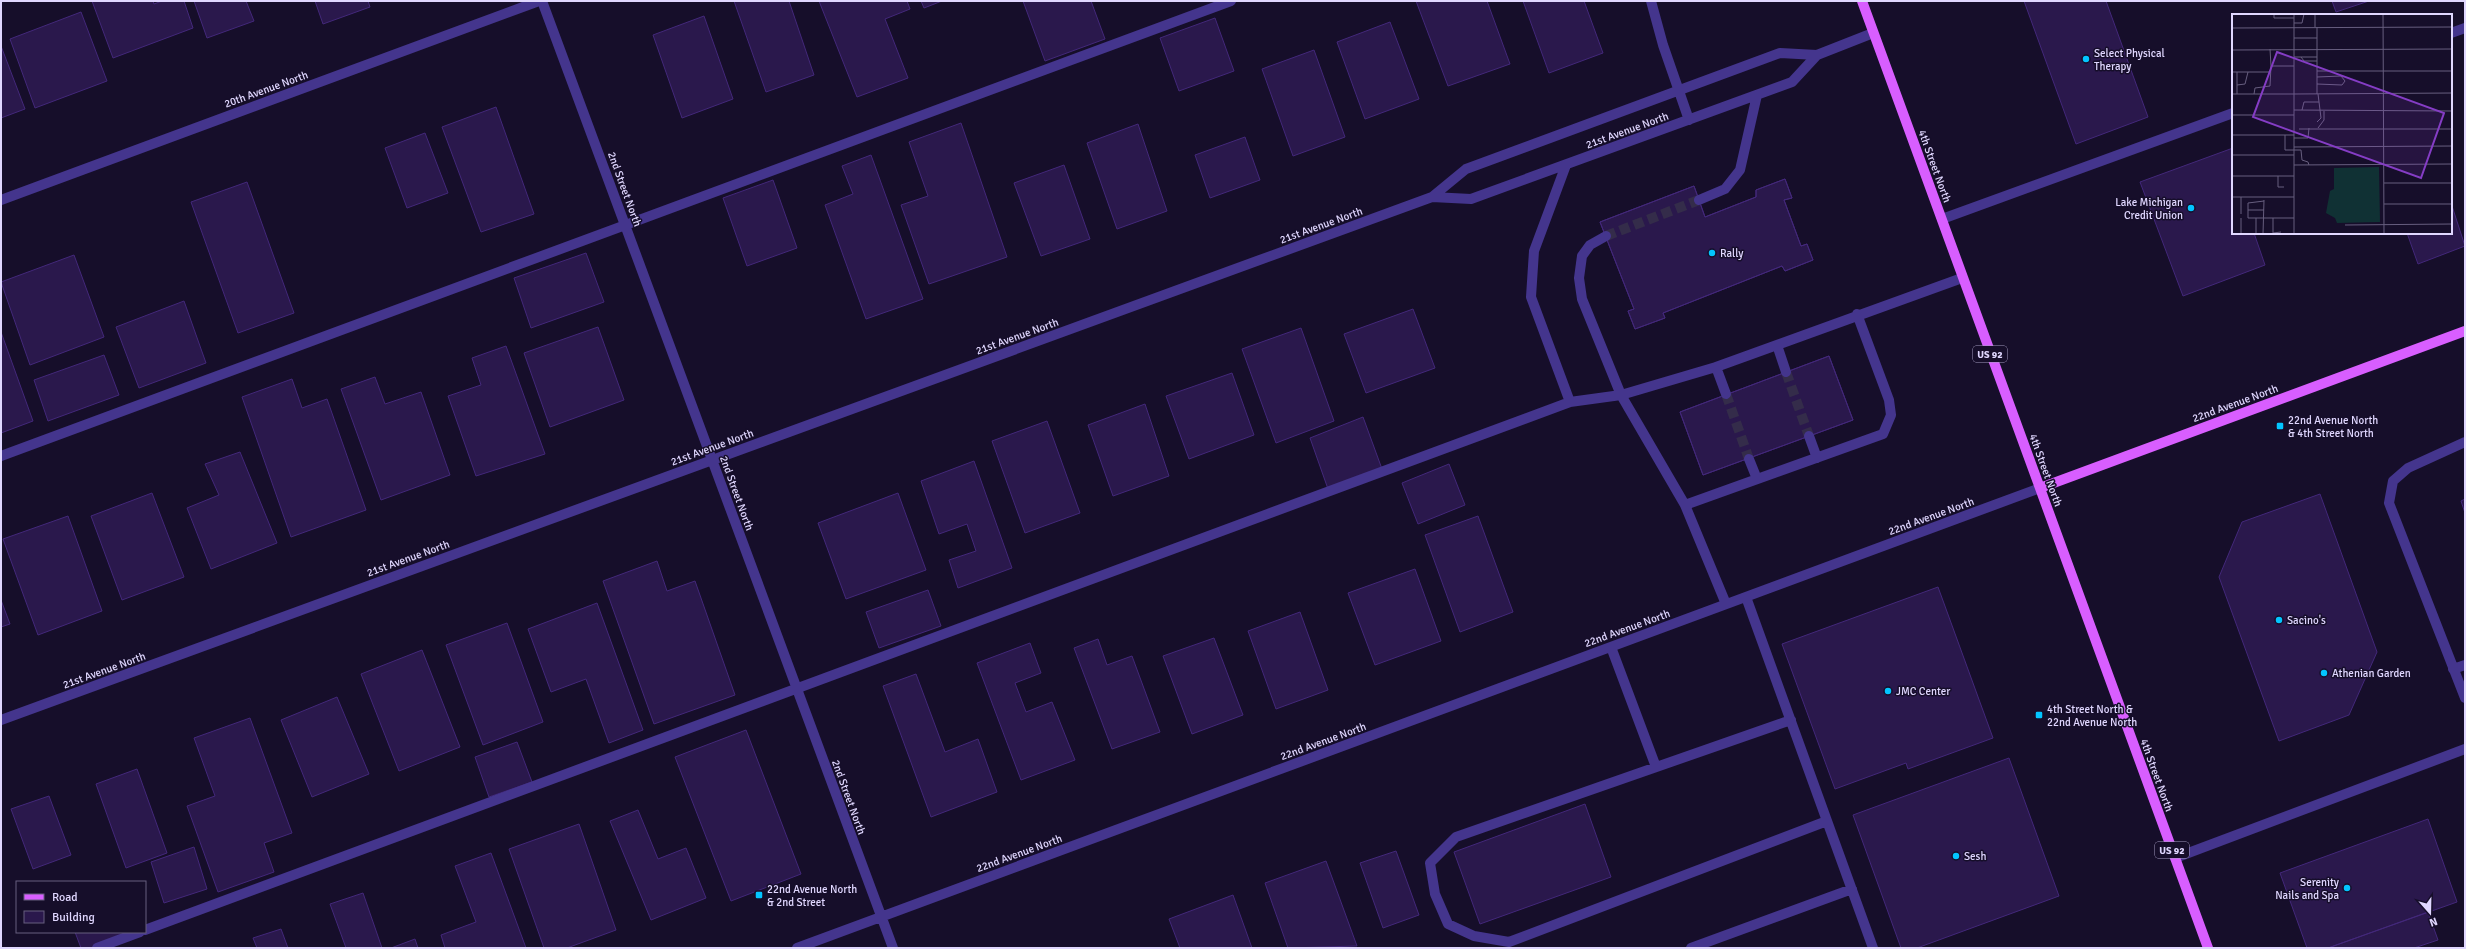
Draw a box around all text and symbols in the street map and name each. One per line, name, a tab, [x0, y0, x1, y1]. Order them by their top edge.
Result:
inset map	[2232, 14, 2452, 234]
place label: Select Physical Therapy	[2094, 47, 2165, 73]
marker: Select Physical Therapy	[2081, 54, 2091, 64]
street label: 20th Avenue North	[222, 68, 310, 111]
street label: 21st Avenue North	[1584, 109, 1670, 151]
street label: 4th Street North	[1915, 128, 1954, 204]
street label: 2nd Street North	[605, 150, 644, 228]
place label: Lake Michigan Credit Union	[2115, 196, 2183, 222]
marker: Lake Michigan Credit Union	[2186, 203, 2196, 213]
street label: 21st Avenue North	[1278, 204, 1364, 246]
place label: Rally	[1720, 247, 1744, 260]
marker: Rally	[1707, 248, 1717, 258]
street label: 21st Avenue North	[974, 315, 1060, 357]
road number: US 92	[1973, 346, 2007, 362]
street label: 22nd Avenue North	[2191, 382, 2280, 425]
place label: 22nd Avenue North & 4th Street North	[2288, 414, 2378, 440]
marker: 22nd Avenue North & 4th Street North	[2275, 421, 2285, 431]
street label: 21st Avenue North	[669, 426, 755, 468]
street label: 4th Street North	[2026, 432, 2065, 508]
street label: 2nd Street North	[717, 454, 756, 532]
street label: 22nd Avenue North	[1887, 495, 1976, 538]
street label: 21st Avenue North	[365, 537, 451, 579]
street label: 22nd Avenue North	[1583, 607, 1672, 650]
place label: Sacino's	[2287, 614, 2326, 627]
marker: Sacino's	[2274, 615, 2284, 625]
street label: 21st Avenue North	[61, 649, 147, 691]
place label: Athenian Garden	[2332, 667, 2411, 680]
marker: Athenian Garden	[2319, 668, 2329, 678]
place label: JMC Center	[1896, 685, 1950, 698]
marker: JMC Center	[1883, 686, 1893, 696]
place label: 4th Street North & 22nd Avenue North	[2047, 703, 2137, 729]
marker: 4th Street North & 22nd Avenue North	[2034, 710, 2044, 720]
street label: 22nd Avenue North	[1279, 720, 1368, 763]
street label: 4th Street North	[2137, 737, 2176, 813]
street label: 2nd Street North	[829, 758, 868, 836]
street label: 22nd Avenue North	[975, 832, 1064, 875]
road number: US 92	[2155, 842, 2189, 858]
place label: Sesh	[1964, 850, 1986, 863]
marker: Sesh	[1951, 851, 1961, 861]
place label: Serenity Nails and Spa	[2275, 876, 2340, 902]
legend	[16, 881, 146, 933]
place label: 22nd Avenue North & 2nd Street	[767, 883, 857, 909]
marker: Serenity Nails and Spa	[2342, 883, 2352, 893]
text: Road	[52, 890, 78, 905]
marker: 22nd Avenue North & 2nd Street	[754, 890, 764, 900]
north arrow	[2410, 893, 2450, 933]
text: Building	[52, 910, 95, 925]
text: N	[2427, 915, 2439, 929]

